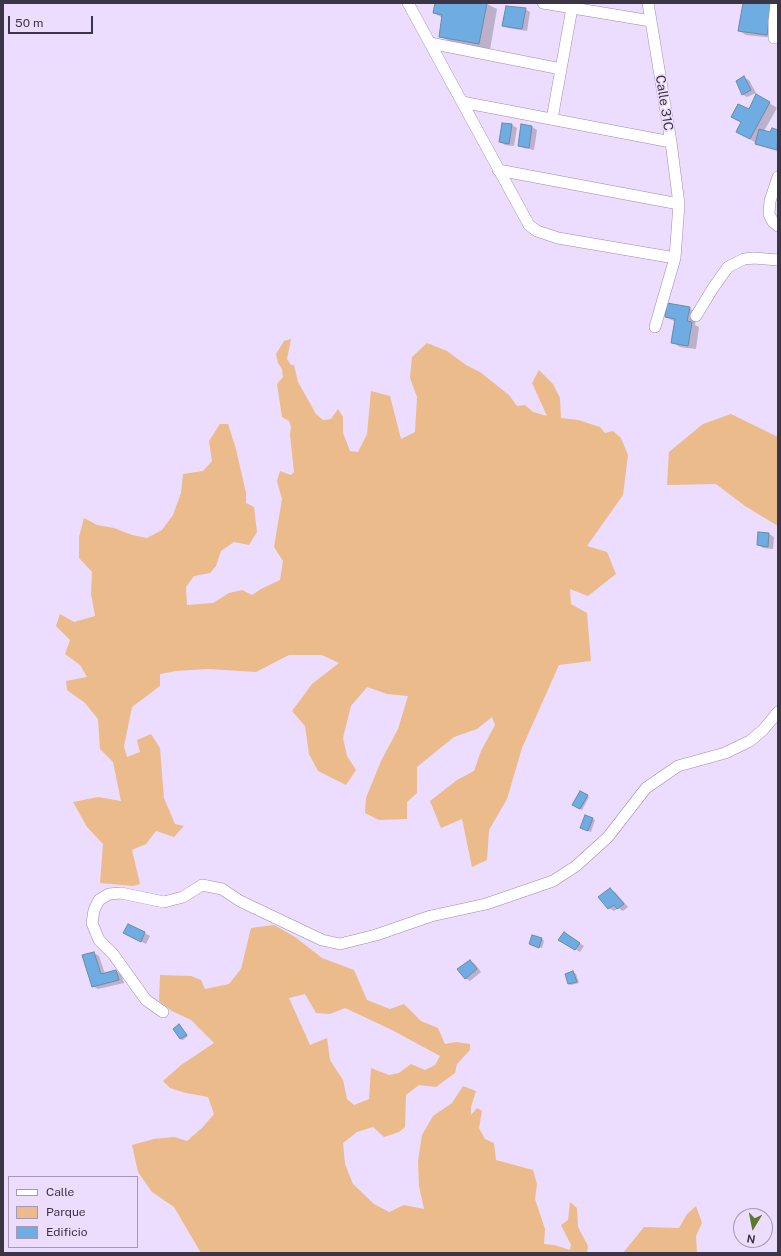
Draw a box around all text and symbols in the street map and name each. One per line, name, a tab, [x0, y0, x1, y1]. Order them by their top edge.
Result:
scale bar	[10, 8, 95, 34]
text: 50 m	[15, 16, 43, 30]
street label: Calle 31C	[652, 74, 676, 132]
legend	[8, 1176, 138, 1248]
text: Calle	[46, 1185, 74, 1199]
text: Parque	[46, 1205, 86, 1219]
north arrow	[733, 1208, 773, 1248]
text: Edificio	[46, 1225, 88, 1239]
text: N	[746, 1232, 756, 1245]

